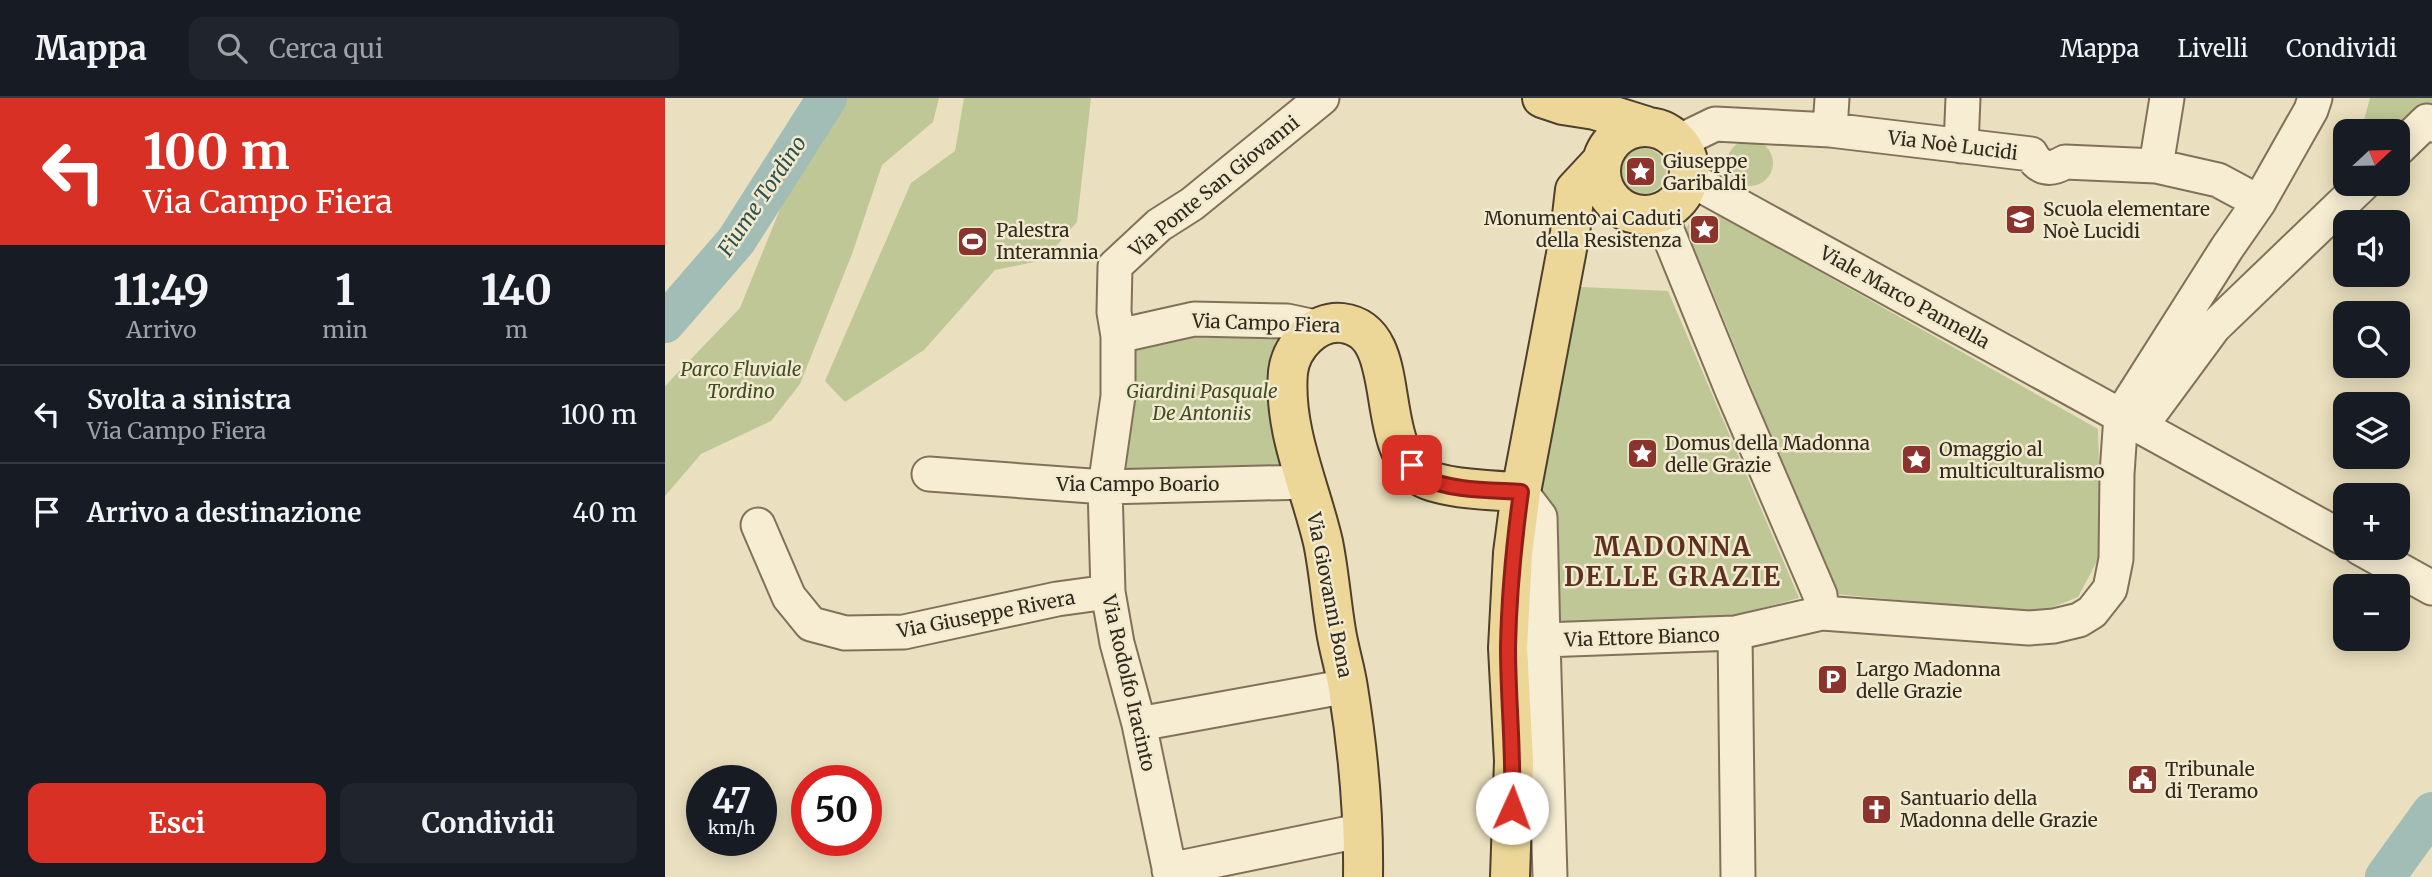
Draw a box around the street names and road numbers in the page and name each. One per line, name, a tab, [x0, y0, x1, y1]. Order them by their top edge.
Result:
street label: Via Ponte San Giovanni	[1123, 110, 1304, 263]
street label: Via Noè Lucidi	[1886, 125, 2019, 165]
street label: Viale Marco Pannella	[1815, 240, 1994, 354]
street label: Via Campo Fiera	[1191, 308, 1340, 338]
street label: Via Campo Boario	[1056, 472, 1219, 496]
street label: Via Giovanni Bona	[1302, 509, 1358, 680]
street label: Via Giuseppe Rivera	[894, 585, 1077, 643]
street label: Via Rodolfo Iracinto	[1097, 592, 1161, 774]
street label: Via Ettore Bianco	[1563, 622, 1720, 652]

